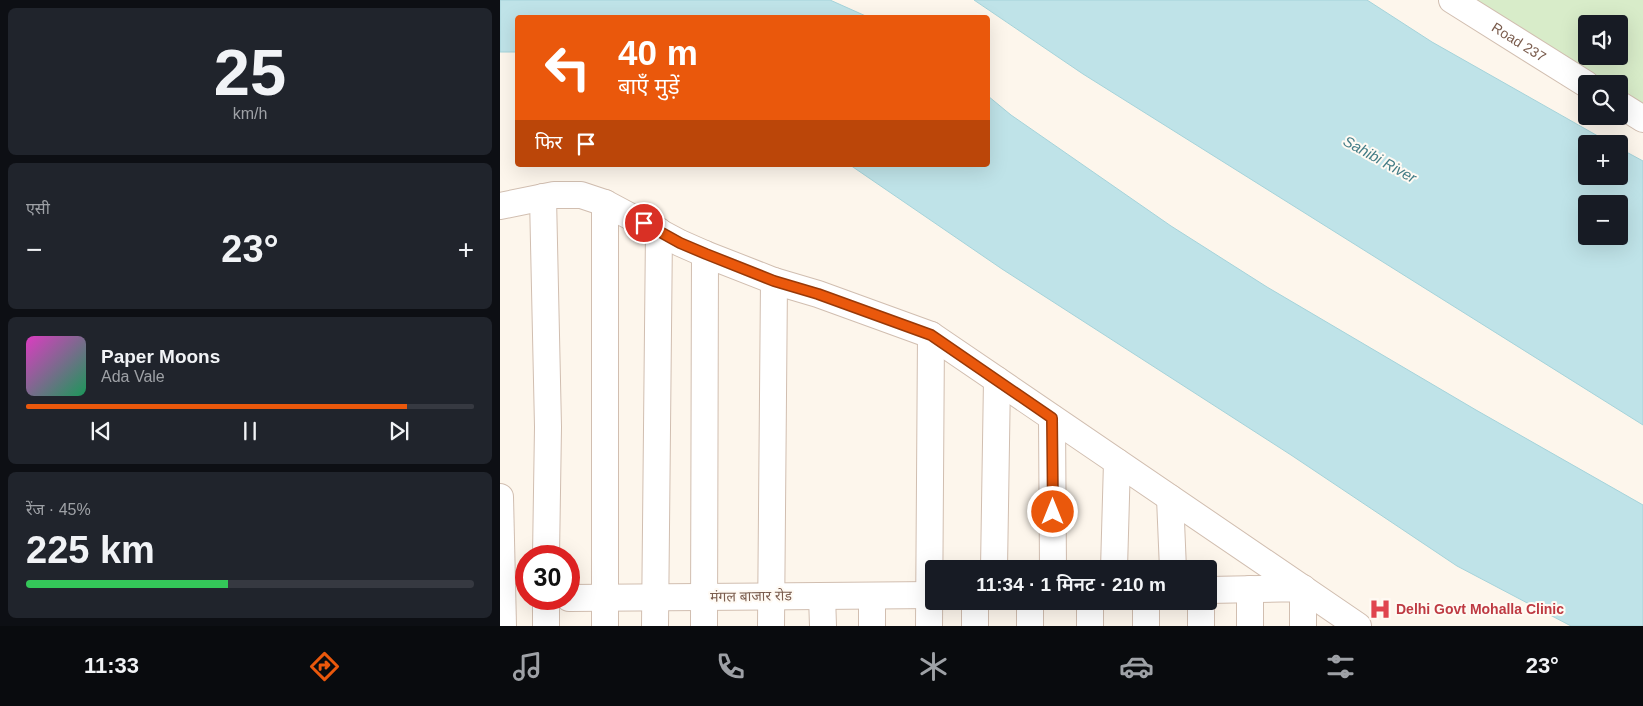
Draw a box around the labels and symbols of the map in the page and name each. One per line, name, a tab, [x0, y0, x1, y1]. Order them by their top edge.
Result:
street label: Road 237	[1489, 19, 1549, 65]
water label: Sahibi River	[1341, 132, 1420, 187]
pin	[623, 202, 665, 244]
position arrow	[1026, 485, 1078, 537]
speed limit sign: 30	[515, 545, 580, 610]
street label: मंगल बाजार रोड	[710, 587, 793, 605]
hospital icon: Delhi Govt Mohalla Clinic	[1367, 596, 1393, 622]
place label: Delhi Govt Mohalla Clinic	[1396, 601, 1564, 617]

